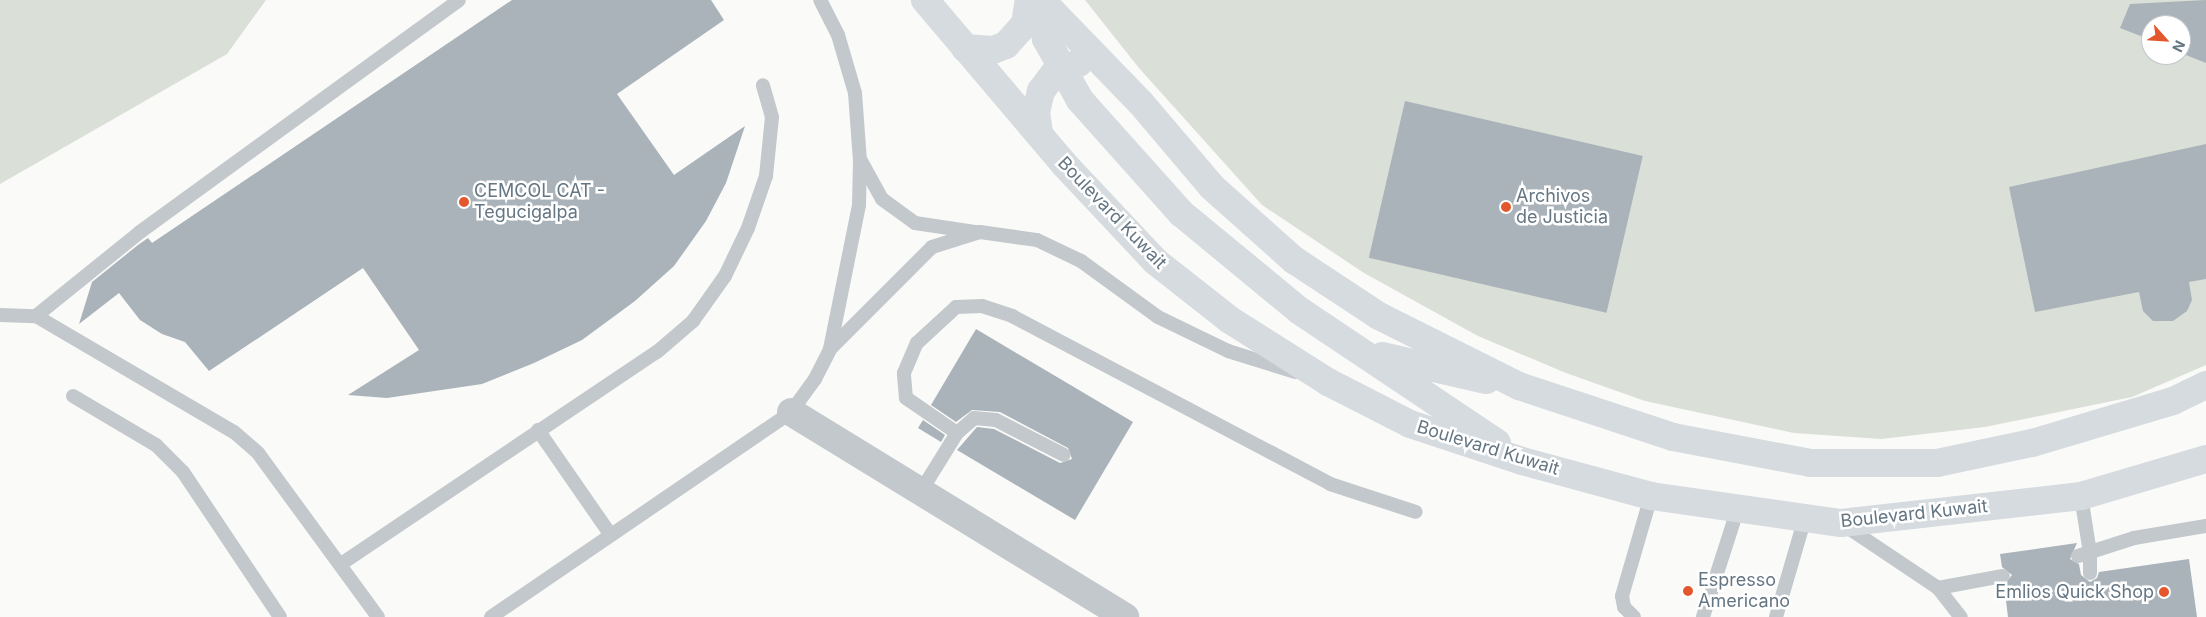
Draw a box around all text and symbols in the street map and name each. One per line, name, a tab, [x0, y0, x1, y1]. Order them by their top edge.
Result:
north arrow	[2141, 15, 2191, 65]
text: N	[2169, 38, 2189, 55]
street label: Boulevard Kuwait	[1053, 152, 1171, 274]
place label: CEMCOL CAT - Tegucigalpa	[474, 181, 605, 223]
place label: Archivos de Justicia	[1516, 186, 1608, 228]
marker: CEMCOL CAT - Tegucigalpa	[458, 196, 470, 208]
marker: Archivos de Justicia	[1500, 201, 1512, 213]
street label: Boulevard Kuwait	[1414, 416, 1562, 480]
street label: Boulevard Kuwait	[1839, 496, 1989, 532]
place label: Espresso Americano	[1698, 570, 1790, 612]
place label: Emlios Quick Shop	[1995, 581, 2154, 603]
marker: Espresso Americano	[1682, 585, 1694, 597]
marker: Emlios Quick Shop	[2158, 586, 2170, 598]

